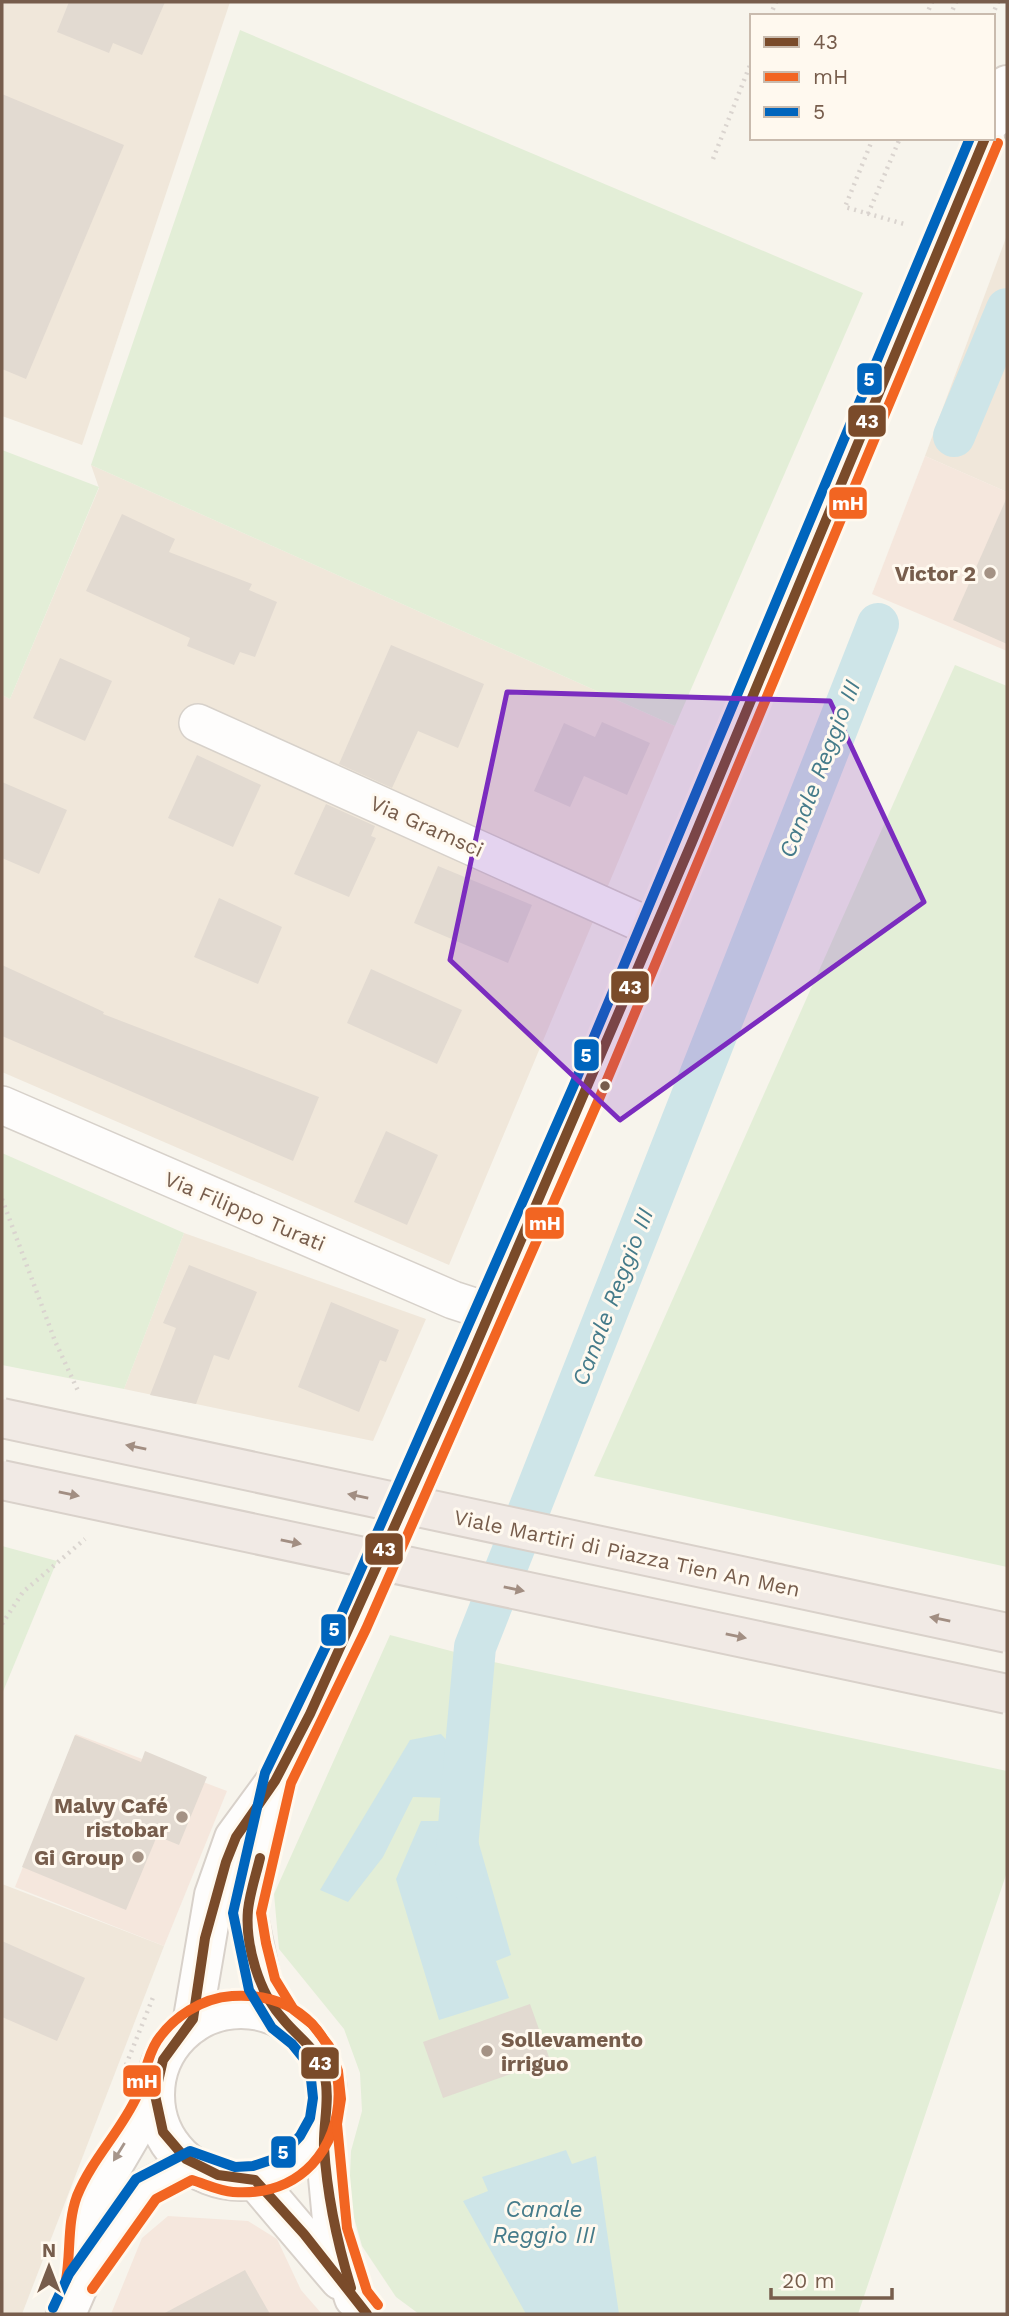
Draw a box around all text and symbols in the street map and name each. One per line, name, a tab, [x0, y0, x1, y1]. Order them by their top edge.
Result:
legend	[750, 14, 995, 140]
text: 43	[813, 29, 838, 54]
text: mH	[813, 64, 848, 89]
text: 5	[813, 99, 825, 124]
line badge: 5	[856, 362, 883, 396]
text: 5	[863, 368, 875, 391]
line badge: 43	[847, 404, 887, 438]
text: 43	[855, 410, 879, 433]
line badge: mH	[828, 486, 868, 520]
text: mH	[832, 492, 864, 515]
place label: Victor 2	[895, 561, 976, 586]
marker: Victor 2	[982, 565, 998, 581]
water label: Canale Reggio III	[774, 676, 866, 862]
street label: Via Gramsci	[366, 790, 488, 862]
line badge: 43	[610, 970, 650, 1004]
text: 43	[618, 976, 642, 999]
line badge: 5	[573, 1038, 600, 1072]
text: 5	[580, 1044, 592, 1067]
unlabelled marker	[598, 1079, 612, 1093]
street label: Via Filippo Turati	[161, 1166, 329, 1256]
water label: Canale Reggio III	[567, 1204, 659, 1390]
line badge: mH	[524, 1206, 565, 1240]
text: mH	[529, 1212, 561, 1235]
one-way arrow	[125, 1442, 147, 1453]
one-way arrow	[58, 1489, 80, 1500]
one-way arrow	[347, 1490, 369, 1501]
street label: Viale Martiri di Piazza Tien An Men	[452, 1504, 802, 1602]
line badge: 43	[364, 1532, 404, 1566]
one-way arrow	[280, 1536, 302, 1547]
text: 43	[372, 1538, 396, 1561]
one-way arrow	[503, 1583, 525, 1594]
line badge: 5	[320, 1613, 347, 1647]
one-way arrow	[929, 1613, 951, 1624]
text: 5	[328, 1618, 340, 1641]
one-way arrow	[725, 1631, 747, 1642]
place label: Malvy Café ristobar	[54, 1793, 168, 1842]
marker: Malvy Café ristobar	[174, 1809, 190, 1825]
place label: Gi Group	[34, 1845, 124, 1870]
marker: Gi Group	[130, 1849, 146, 1865]
place label: Sollevamento irriguo	[501, 2027, 643, 2076]
marker: Sollevamento irriguo	[479, 2043, 495, 2059]
line badge: 43	[300, 2046, 340, 2080]
text: 43	[308, 2052, 332, 2075]
line badge: mH	[122, 2064, 162, 2098]
text: mH	[126, 2070, 158, 2093]
line badge: 5	[270, 2135, 297, 2169]
text: 5	[277, 2141, 289, 2164]
one-way arrow	[113, 2143, 126, 2162]
water label: Canale Reggio III	[493, 2196, 596, 2249]
north arrow	[14, 2232, 84, 2302]
text: N	[42, 2239, 56, 2262]
scale bar	[771, 2256, 892, 2300]
text: 20 m	[782, 2268, 834, 2293]

